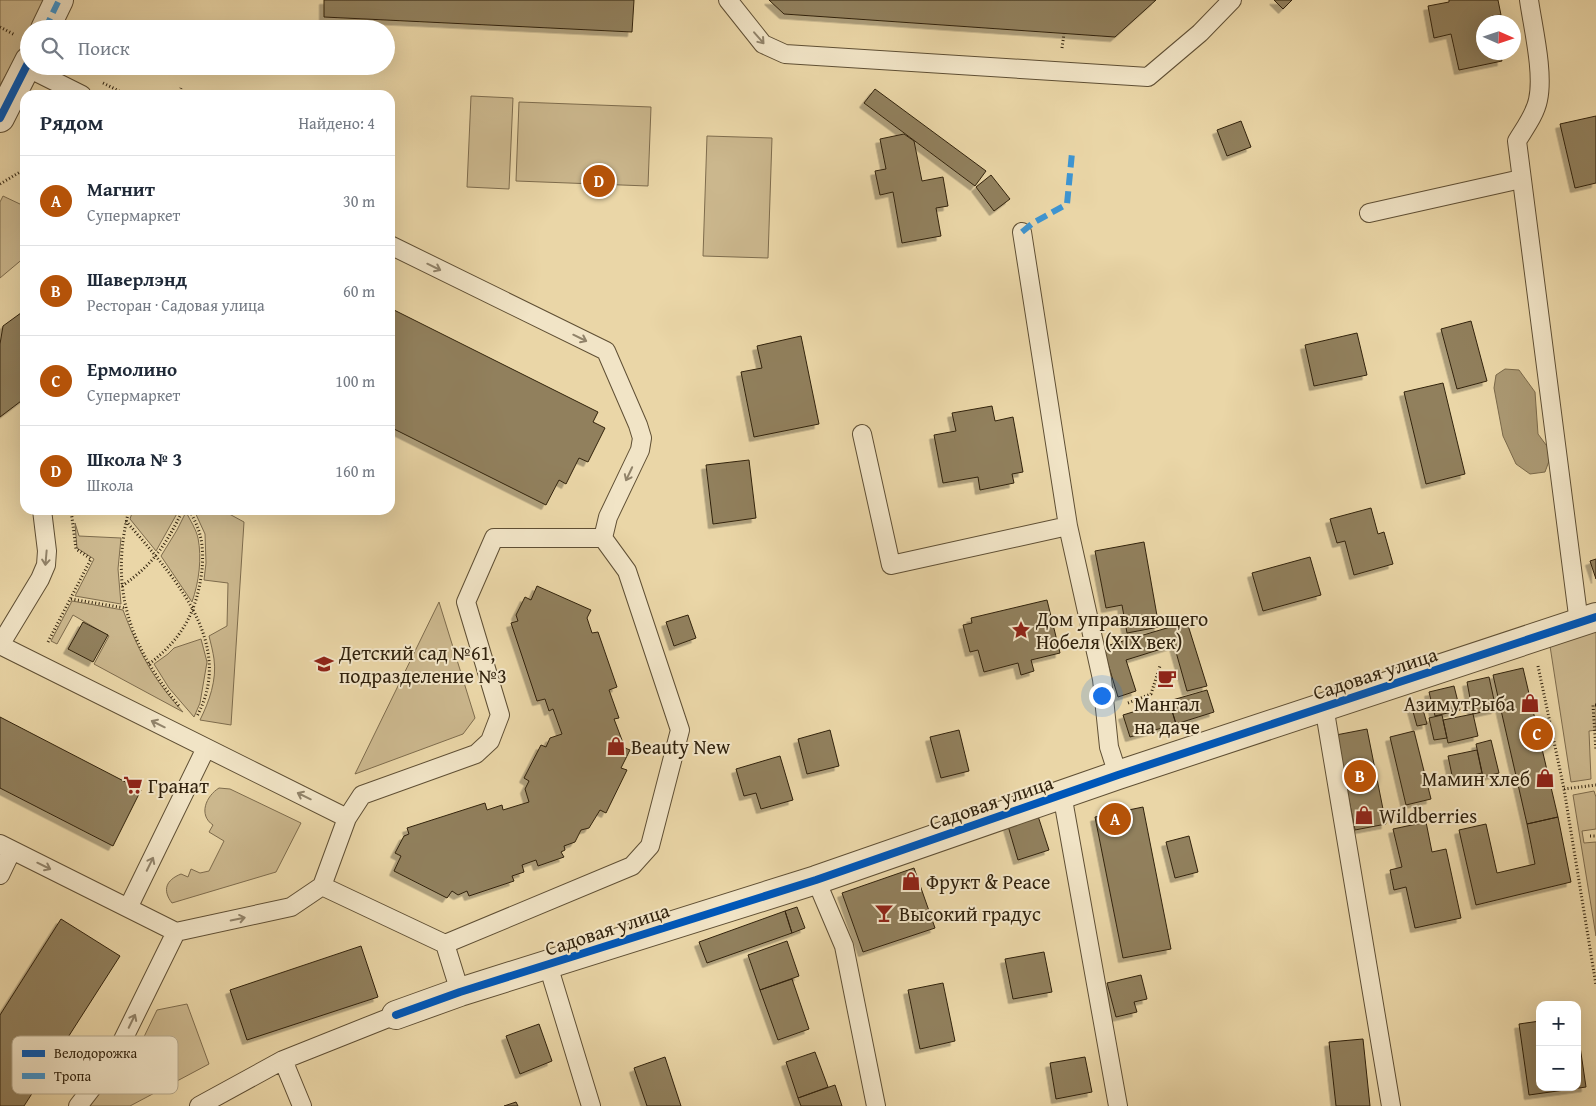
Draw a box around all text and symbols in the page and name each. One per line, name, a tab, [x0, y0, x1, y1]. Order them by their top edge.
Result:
north arrow	[1476, 15, 1521, 60]
search box	[20, 20, 395, 75]
one-way arrow	[753, 31, 764, 44]
icon: search	[38, 34, 66, 62]
text: Поиск	[78, 34, 130, 62]
text: Рядом	[40, 107, 103, 138]
text: Найдено: 4	[298, 111, 375, 135]
pin: D	[583, 162, 615, 200]
text: Магнит	[87, 175, 155, 203]
text: A	[51, 189, 61, 213]
text: 30 m	[343, 189, 375, 213]
text: Супермаркет	[87, 203, 180, 227]
one-way arrow	[426, 263, 441, 272]
text: Шаверлэнд	[87, 265, 187, 293]
text: B	[51, 279, 61, 303]
text: 60 m	[343, 279, 375, 303]
text: Ресторан · Садовая улица	[87, 293, 265, 317]
one-way arrow	[572, 334, 587, 343]
text: Ермолино	[87, 355, 177, 383]
text: C	[51, 369, 61, 393]
text: 100 m	[335, 369, 375, 393]
text: Супермаркет	[87, 383, 180, 407]
text: Школа № 3	[87, 445, 182, 473]
text: D	[51, 459, 61, 483]
text: 160 m	[335, 459, 375, 483]
one-way arrow	[623, 466, 633, 481]
text: Школа	[87, 473, 133, 497]
one-way arrow	[41, 550, 51, 566]
place label: Дом управляющего Нобеля (XIX век)	[1035, 604, 1208, 656]
place icon: Дом управляющего Нобеля (XIX век)	[1010, 619, 1032, 641]
place label: Детский сад №61, подразделение №3	[338, 638, 507, 690]
street label: Садовая улица	[1309, 639, 1441, 707]
school or university icon: Детский сад №61, подразделение №3	[313, 653, 335, 675]
cafe icon: Мангал на даче	[1156, 667, 1178, 689]
your location	[1089, 683, 1115, 709]
place label: Мангал на даче	[1134, 689, 1200, 741]
place label: АзимутРыба	[1404, 689, 1515, 718]
shop icon: АзимутРыба	[1519, 692, 1541, 714]
pin: C	[1521, 715, 1553, 753]
one-way arrow	[151, 719, 166, 728]
place label: Beauty New	[631, 732, 731, 761]
shop icon: Beauty New	[605, 735, 627, 757]
pin: B	[1344, 757, 1376, 795]
place label: Мамин хлеб	[1422, 764, 1530, 793]
street label: Садовая улица	[925, 767, 1057, 837]
shop icon: Мамин хлеб	[1534, 767, 1556, 789]
place label: Гранат	[148, 771, 209, 800]
supermarket icon: Гранат	[122, 774, 144, 796]
one-way arrow	[297, 791, 312, 800]
pin: A	[1099, 800, 1131, 838]
place label: Wildberries	[1379, 801, 1477, 830]
shop icon: Wildberries	[1353, 804, 1375, 826]
one-way arrow	[145, 857, 155, 872]
one-way arrow	[36, 861, 51, 871]
place label: Фрукт & Peace	[926, 867, 1050, 896]
shop icon: Фрукт & Peace	[900, 870, 922, 892]
street label: Садовая улица	[541, 895, 673, 963]
place label: Высокий градус	[899, 899, 1041, 928]
bar icon: Высокий градус	[873, 902, 895, 924]
one-way arrow	[229, 913, 245, 923]
map controls	[1536, 1001, 1581, 1091]
button: +	[1536, 1001, 1581, 1046]
one-way arrow	[128, 1014, 137, 1029]
legend	[12, 1036, 178, 1094]
text: Велодорожка	[54, 1043, 137, 1063]
button: −	[1536, 1046, 1581, 1091]
text: Тропа	[54, 1066, 91, 1086]

